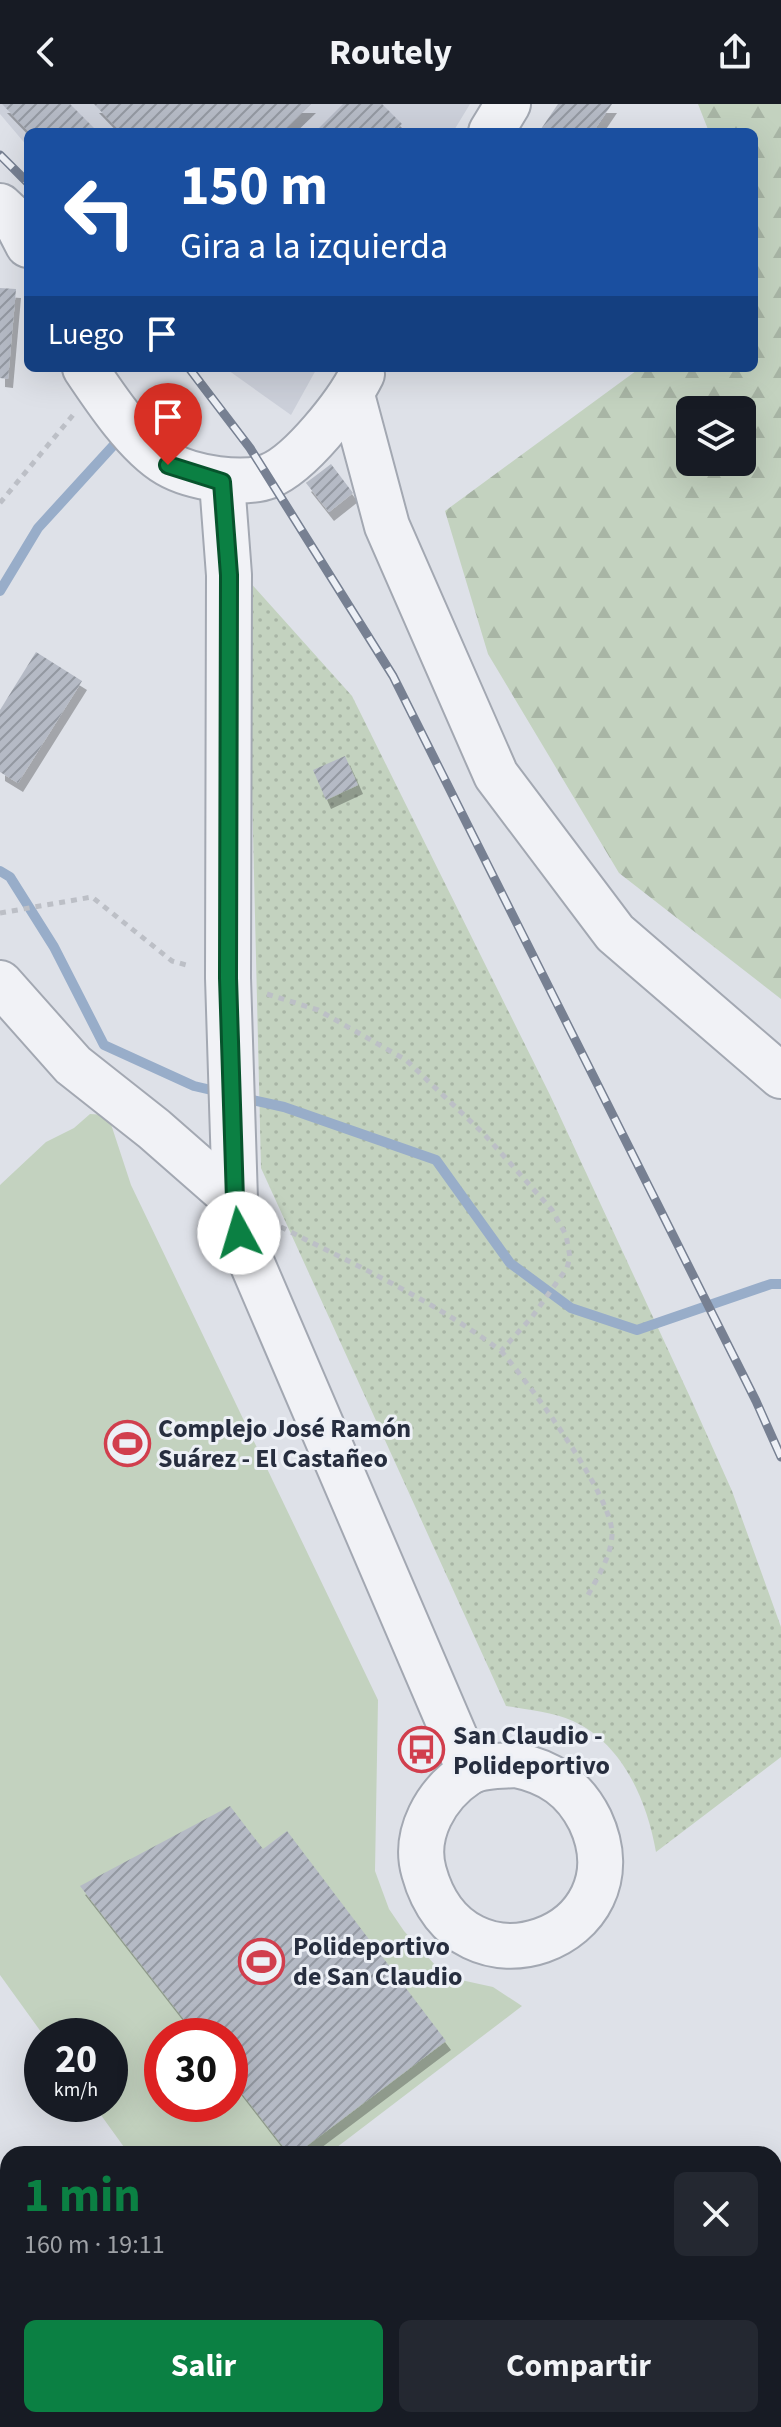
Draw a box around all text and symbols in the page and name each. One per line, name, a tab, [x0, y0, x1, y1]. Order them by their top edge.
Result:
text: Routely	[329, 27, 452, 78]
icon: back	[24, 30, 68, 74]
icon: share	[713, 30, 757, 74]
text: 150 m	[180, 147, 328, 226]
icon: left	[48, 160, 152, 264]
text: Gira a la izquierda	[180, 221, 448, 272]
icon: arrive	[140, 312, 184, 356]
text: Luego	[48, 313, 124, 356]
pin	[134, 383, 202, 465]
icon: arrive	[146, 395, 190, 439]
map controls	[676, 396, 756, 476]
button: layers	[676, 396, 756, 476]
position arrow	[197, 1191, 281, 1275]
place label: Complejo José Ramón Suárez - El Castañeo	[158, 1410, 411, 1477]
sports icon: Complejo José Ramón Suárez - El Castañeo	[103, 1419, 151, 1467]
place label: San Claudio - Polideportivo	[453, 1717, 610, 1784]
bus stop icon: San Claudio - Polideportivo	[398, 1726, 446, 1774]
place label: Polideportivo de San Claudio	[293, 1928, 462, 1995]
sports icon: Polideportivo de San Claudio	[238, 1937, 286, 1985]
speed limit sign: 30	[144, 2018, 248, 2122]
text: 20	[55, 2031, 97, 2088]
text: km/h	[54, 2076, 98, 2104]
text: 1 min	[24, 2162, 141, 2230]
button: close	[674, 2172, 758, 2256]
text: 160 m · 19:11	[24, 2226, 165, 2263]
button: Salir	[24, 2320, 383, 2412]
button: Compartir	[399, 2320, 758, 2412]

